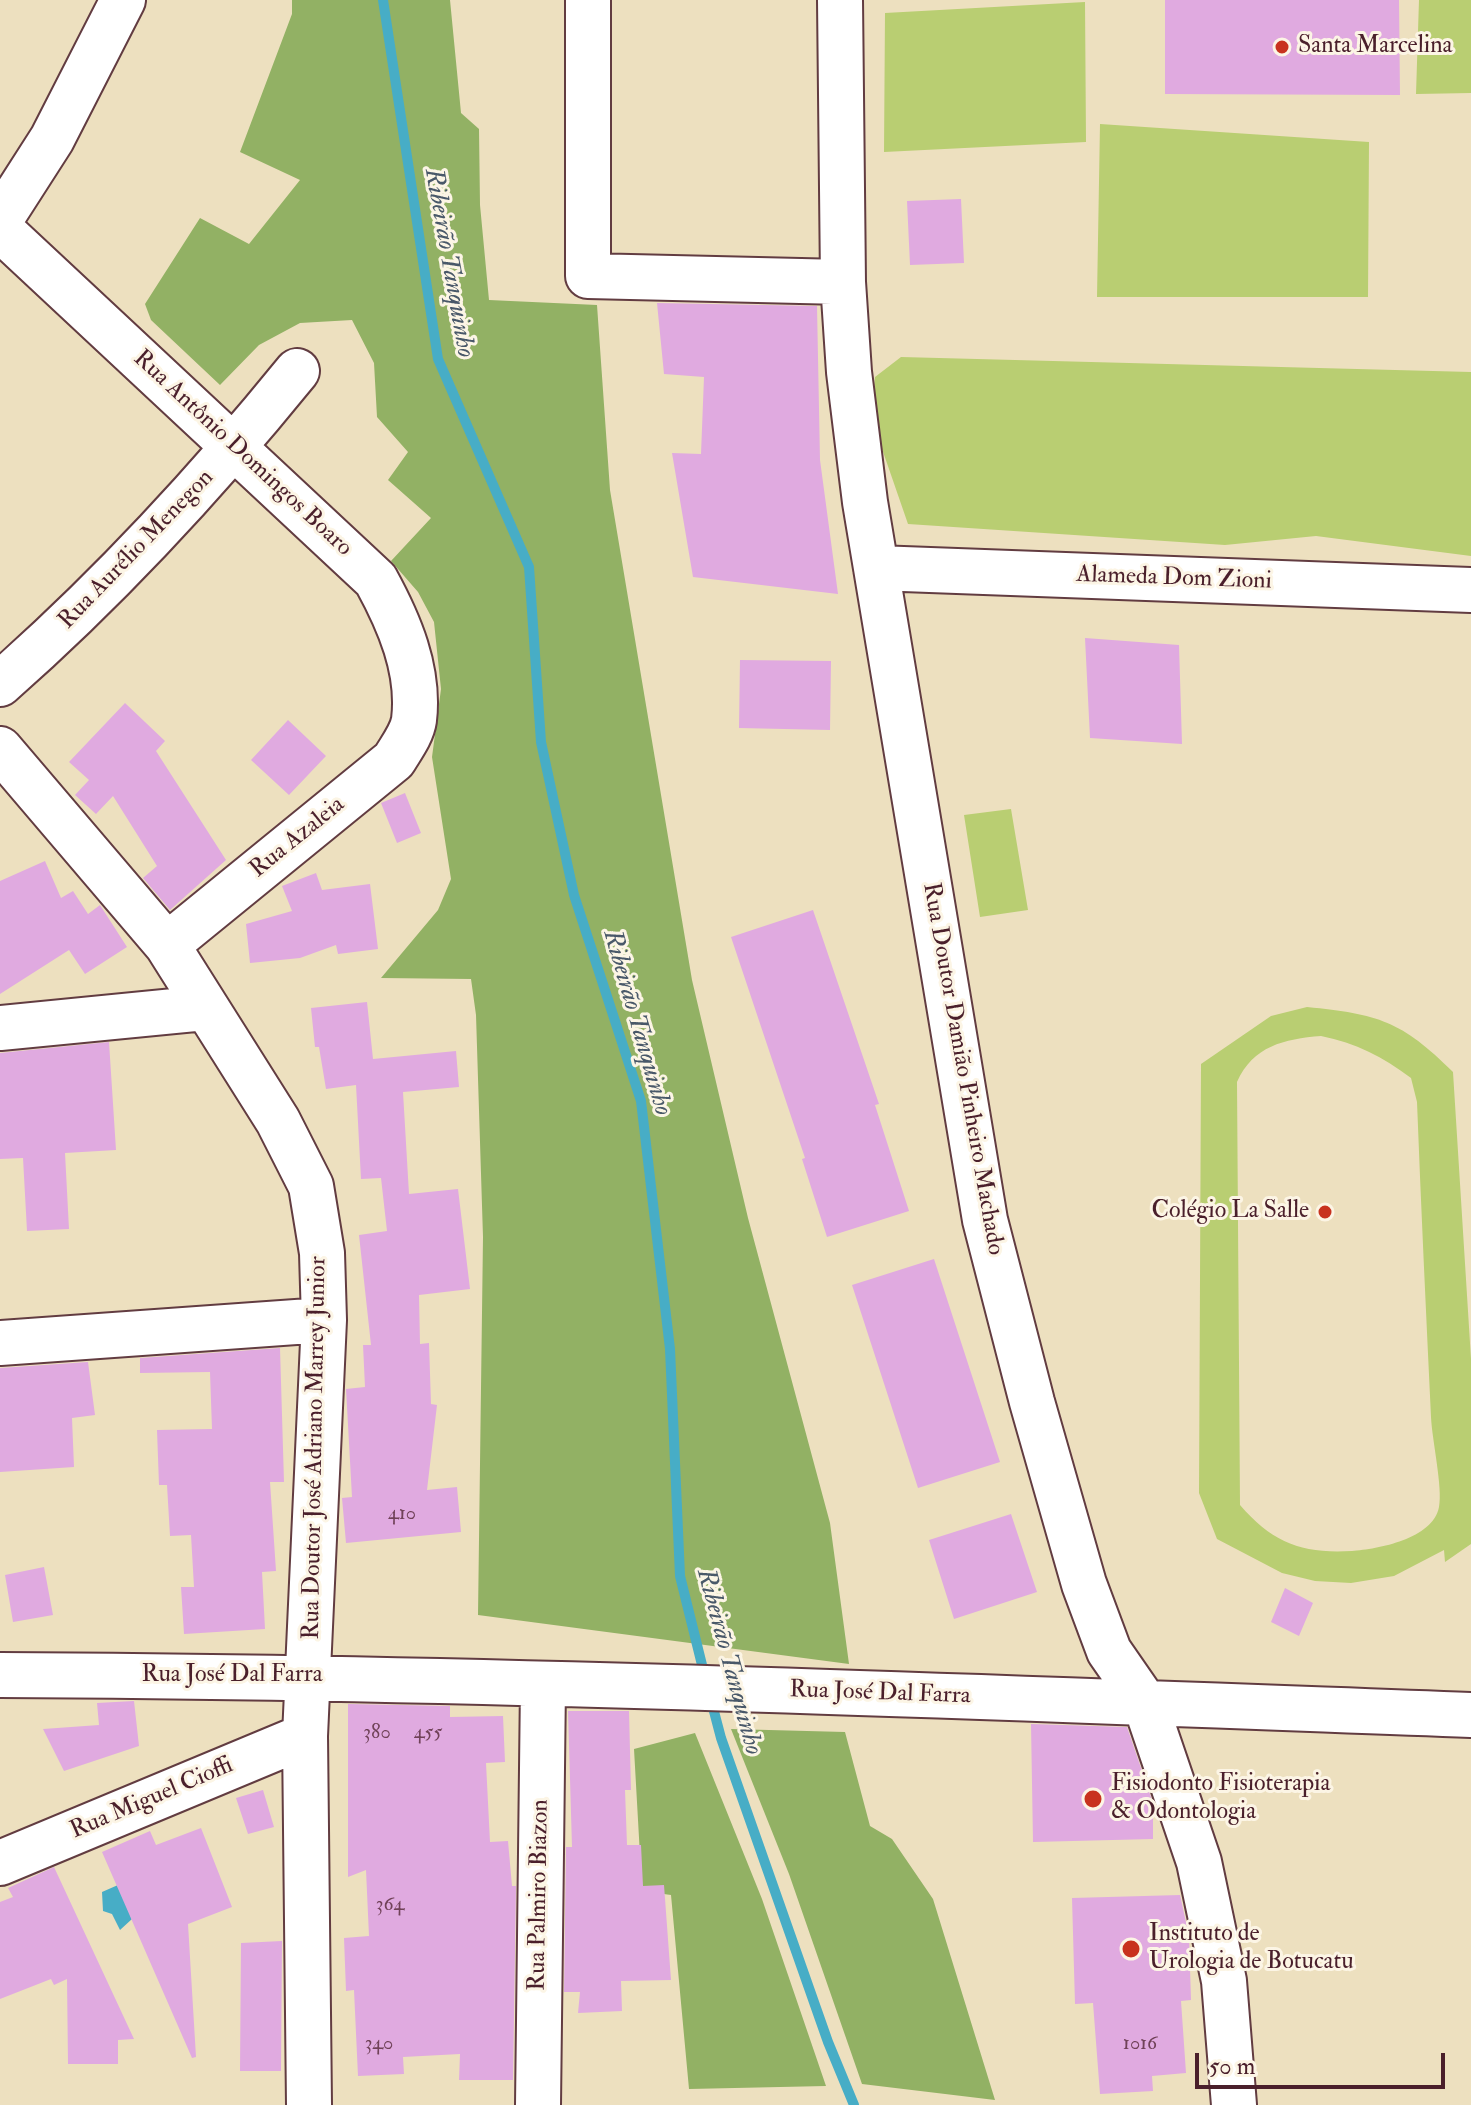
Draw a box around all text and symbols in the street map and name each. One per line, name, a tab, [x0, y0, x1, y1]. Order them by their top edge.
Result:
place label: Santa Marcelina	[1298, 33, 1452, 61]
marker: Santa Marcelina	[1273, 38, 1291, 56]
water label: Ribeirão Tanquinho	[416, 166, 480, 360]
street label: Rua Antônio Domingos Boaro	[127, 345, 357, 563]
street label: Rua Aurélio Menegon	[53, 464, 221, 636]
street label: Alameda Dom Zioni	[1076, 561, 1272, 597]
street label: Rua Azaleia	[245, 791, 351, 885]
street label: Rua Doutor Damião Pinheiro Machado	[915, 881, 1009, 1257]
water label: Ribeirão Tanquinho	[595, 927, 677, 1119]
place label: Colégio La Salle	[1151, 1198, 1309, 1226]
marker: Colégio La Salle	[1316, 1203, 1334, 1221]
street label: Rua Doutor José Adriano Marrey Junior	[298, 1256, 334, 1640]
house number: 410	[388, 1503, 416, 1527]
water label: Ribeirão Tanquinho	[688, 1565, 768, 1759]
street label: Rua José Dal Farra	[141, 1662, 323, 1690]
street label: Rua José Dal Farra	[789, 1676, 971, 1712]
house number: 380	[363, 1722, 391, 1746]
house number: 455	[414, 1722, 442, 1746]
street label: Rua Miguel Cioffi	[66, 1752, 238, 1846]
place label: Fisiodonto Fisioterapia & Odontologia	[1111, 1771, 1330, 1827]
marker: Fisiodonto Fisioterapia & Odontologia	[1082, 1788, 1104, 1810]
street label: Rua Palmiro Biazon	[524, 1799, 556, 1991]
house number: 364	[376, 1894, 404, 1918]
place label: Instituto de Urologia de Botucatu	[1149, 1921, 1354, 1977]
marker: Instituto de Urologia de Botucatu	[1120, 1938, 1142, 1960]
house number: 340	[365, 2033, 393, 2057]
house number: 1016	[1123, 2033, 1157, 2057]
scale bar	[1199, 2037, 1449, 2087]
text: 50 m	[1209, 2051, 1255, 2082]

